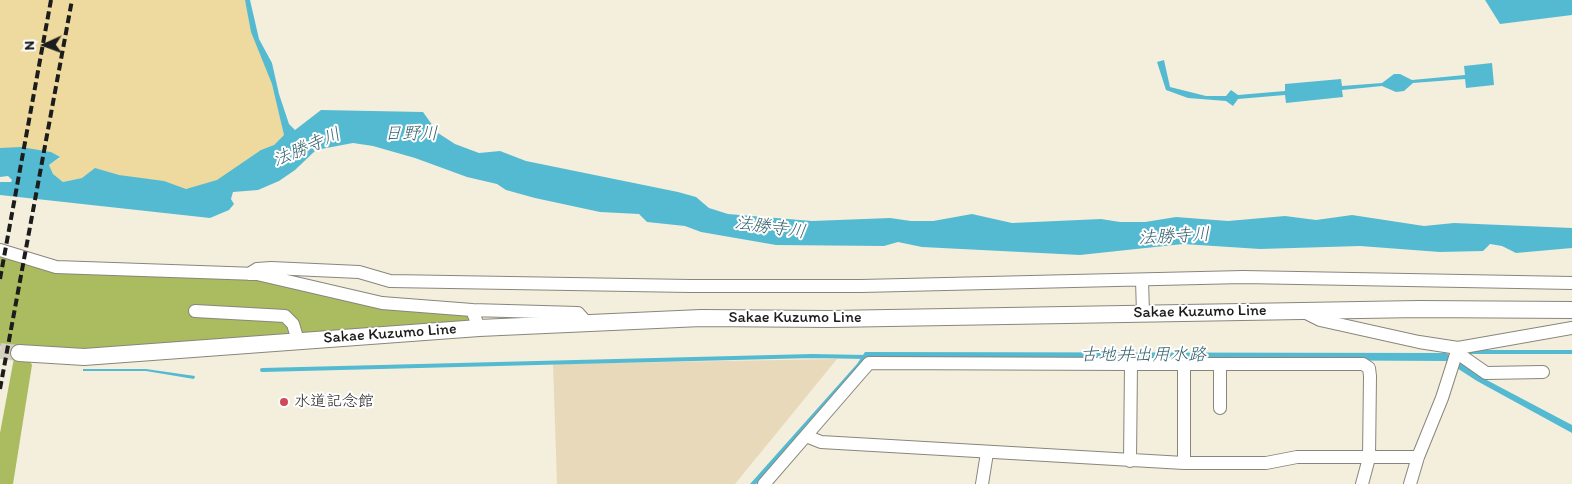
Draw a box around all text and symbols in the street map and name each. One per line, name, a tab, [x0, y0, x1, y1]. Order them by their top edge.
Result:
north arrow	[20, 20, 70, 70]
text: N	[21, 41, 38, 51]
water label: 日野川	[384, 123, 438, 145]
water label: 法勝寺川	[270, 124, 344, 172]
water label: 法勝寺川	[733, 212, 807, 244]
water label: 法勝寺川	[1137, 224, 1211, 250]
street label: Sakae Kuzumo Line	[1133, 301, 1267, 323]
street label: Sakae Kuzumo Line	[728, 308, 862, 328]
street label: Sakae Kuzumo Line	[323, 320, 457, 348]
water label: 古地井出用水路	[1080, 344, 1206, 366]
place label: 水道記念館	[294, 392, 374, 412]
marker: 水道記念館	[278, 396, 290, 408]

